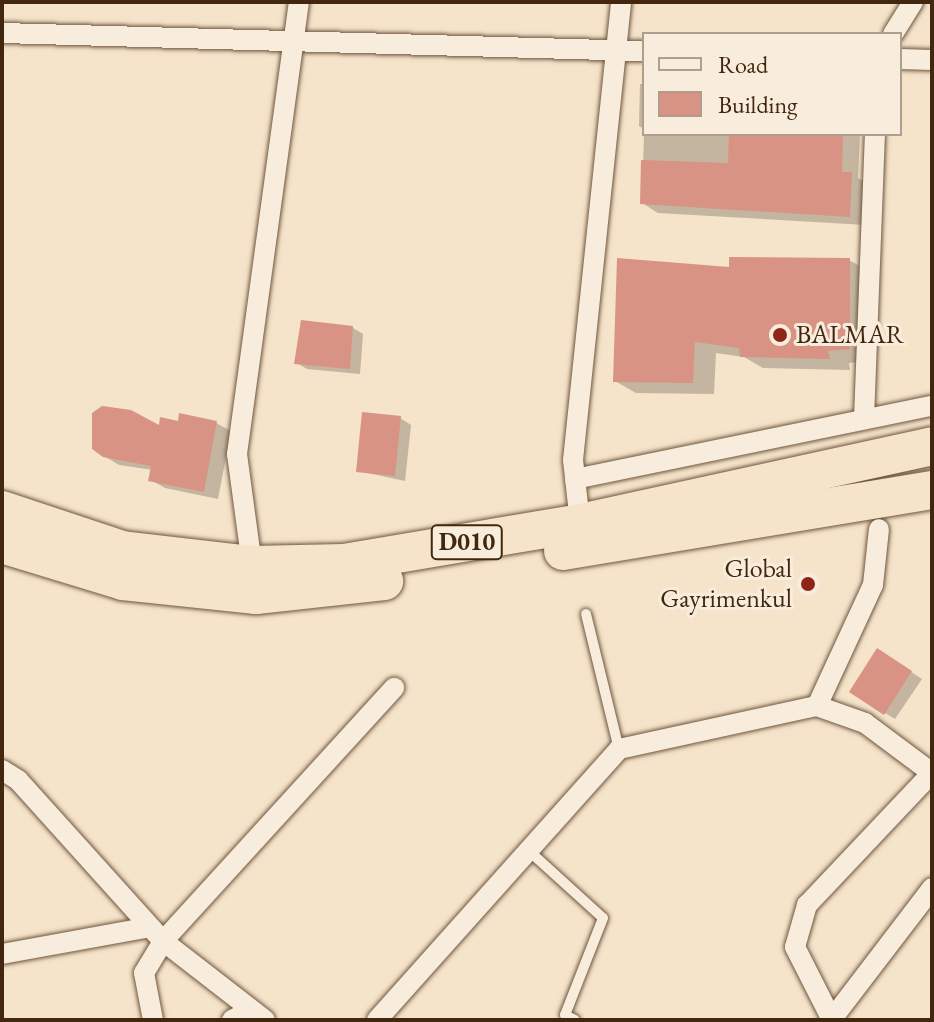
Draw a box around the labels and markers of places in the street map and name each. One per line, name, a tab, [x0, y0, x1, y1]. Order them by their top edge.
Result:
place label: BALMAR	[796, 319, 904, 351]
marker: BALMAR	[771, 326, 789, 344]
place label: Global Gayrimenkul	[660, 553, 792, 614]
marker: Global Gayrimenkul	[799, 575, 817, 593]

